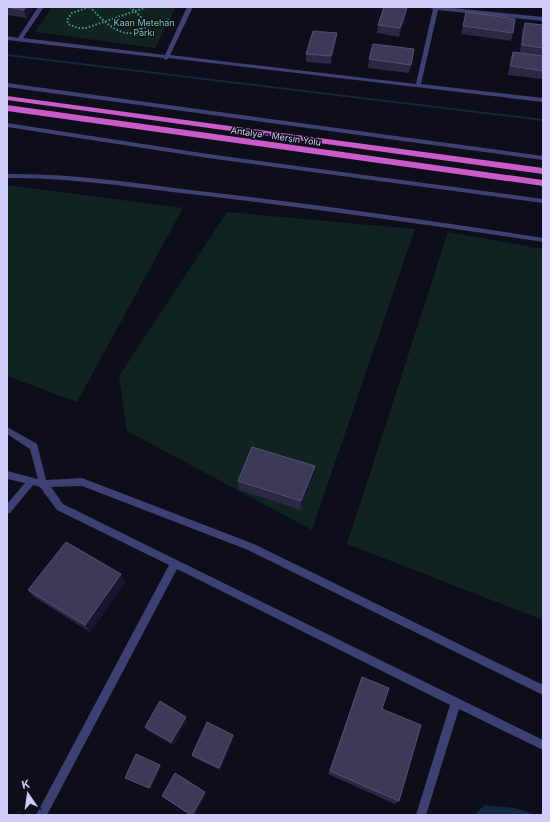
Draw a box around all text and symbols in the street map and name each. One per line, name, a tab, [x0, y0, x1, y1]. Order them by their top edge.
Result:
park label: Kaan Metehan Parkı	[113, 17, 175, 38]
street label: Antalya - Mersin Yolu	[230, 124, 322, 148]
north arrow	[8, 774, 48, 814]
text: K	[20, 777, 31, 792]

